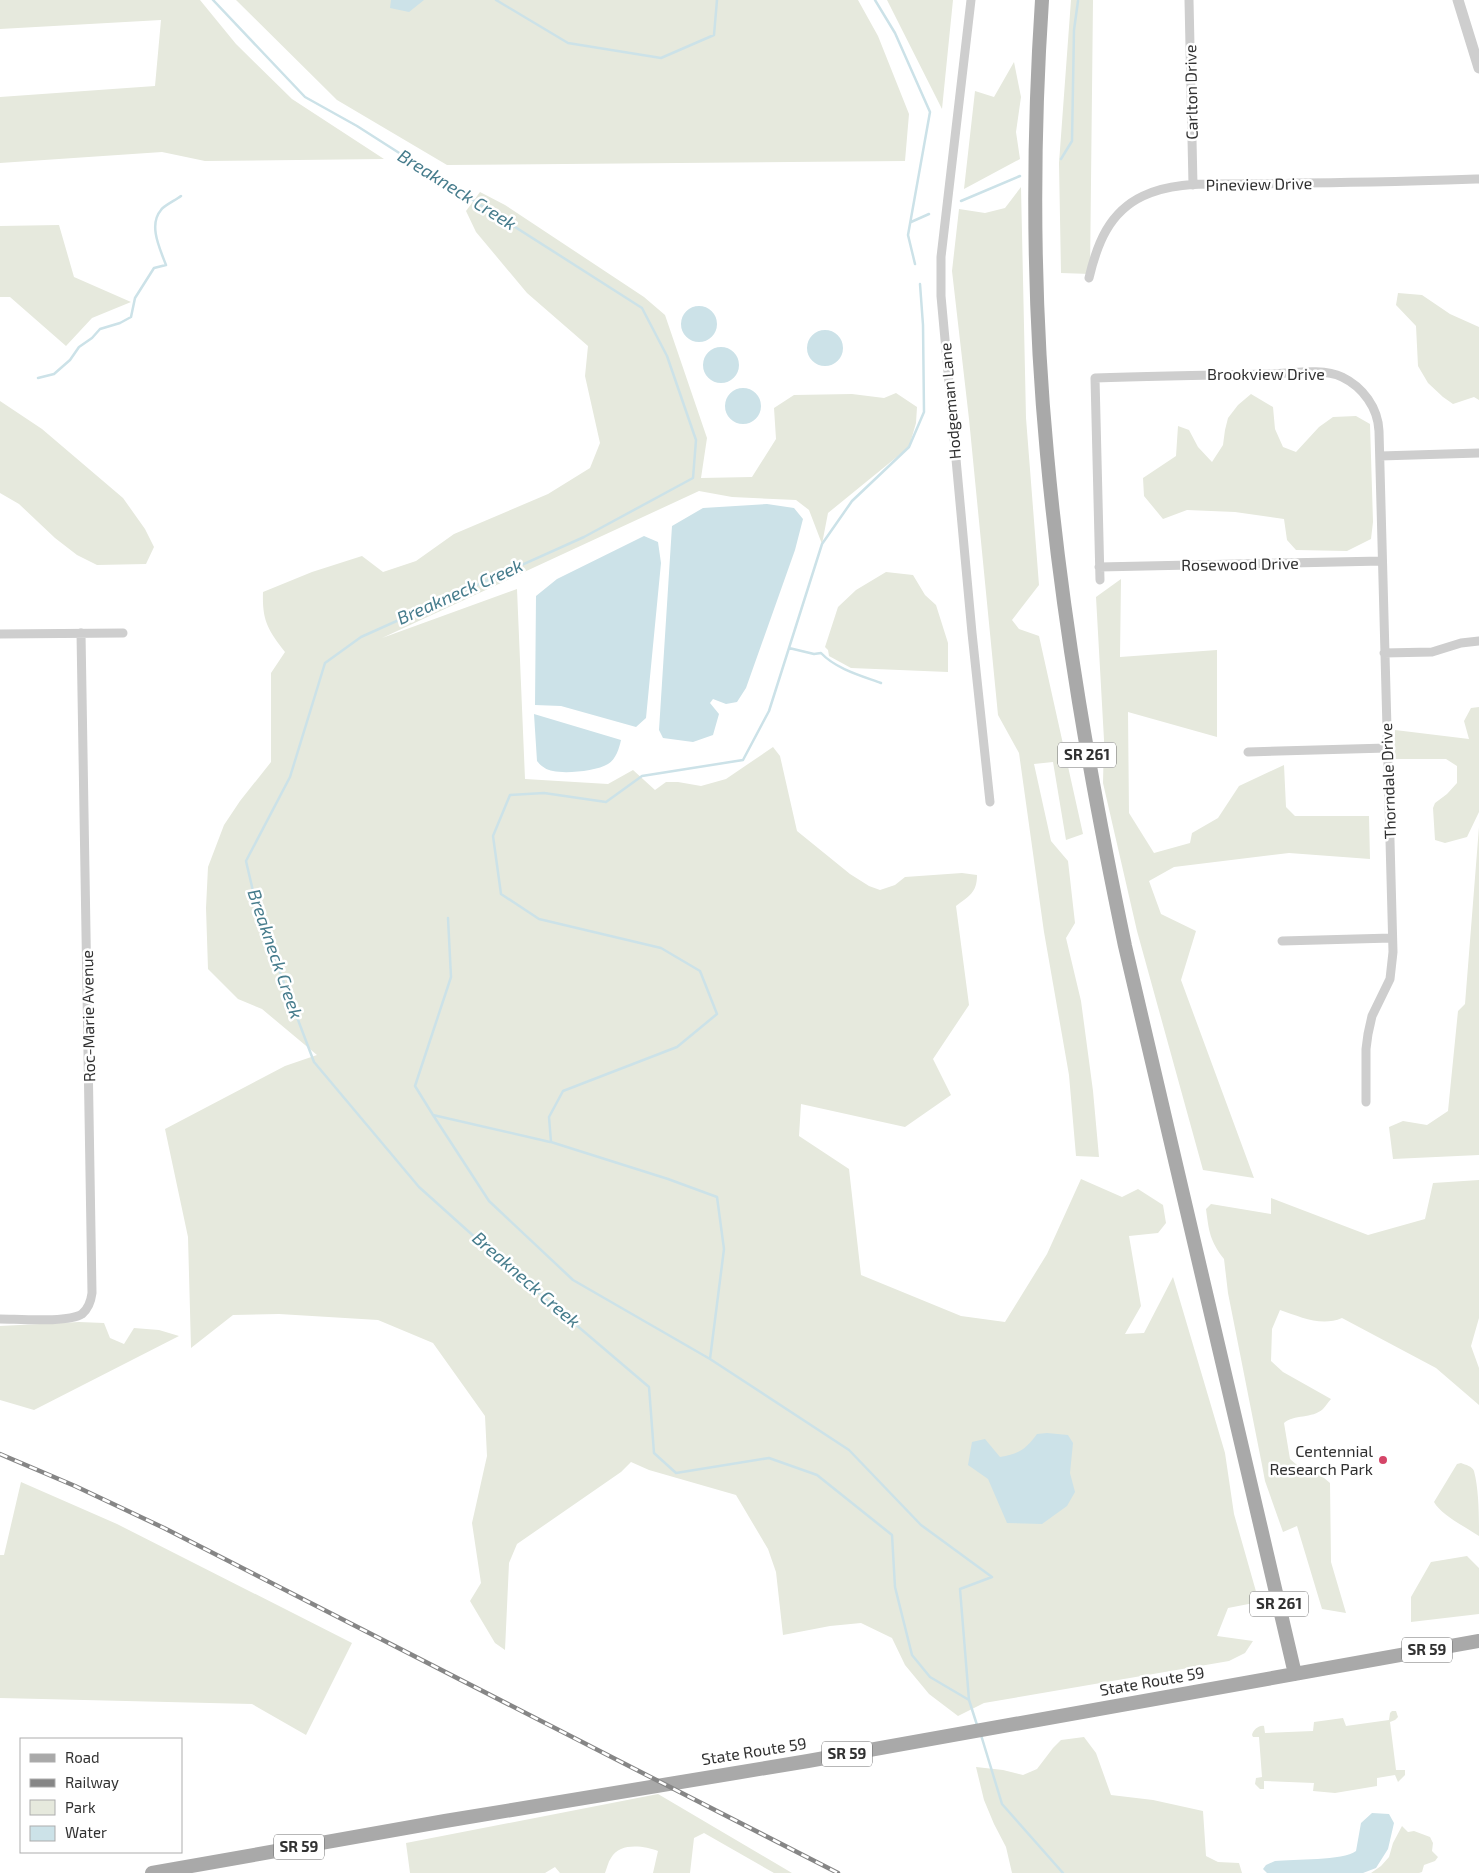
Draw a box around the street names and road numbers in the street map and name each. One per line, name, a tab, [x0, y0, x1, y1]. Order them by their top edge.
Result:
street label: Carlton Drive	[1180, 44, 1201, 140]
street label: Pineview Drive	[1205, 173, 1313, 194]
street label: Hodgeman Lane	[935, 342, 964, 460]
street label: Brookview Drive	[1207, 364, 1325, 383]
street label: Rosewood Drive	[1181, 553, 1299, 574]
street label: Thorndale Drive	[1376, 723, 1399, 839]
road number: SR 261	[1058, 742, 1116, 768]
street label: Roc-Marie Avenue	[77, 950, 98, 1082]
road number: SR 261	[1250, 1592, 1308, 1616]
road number: SR 59	[1402, 1638, 1452, 1662]
street label: State Route 59	[1098, 1662, 1206, 1699]
street label: State Route 59	[700, 1733, 808, 1768]
road number: SR 59	[822, 1742, 872, 1766]
road number: SR 59	[274, 1834, 324, 1860]

